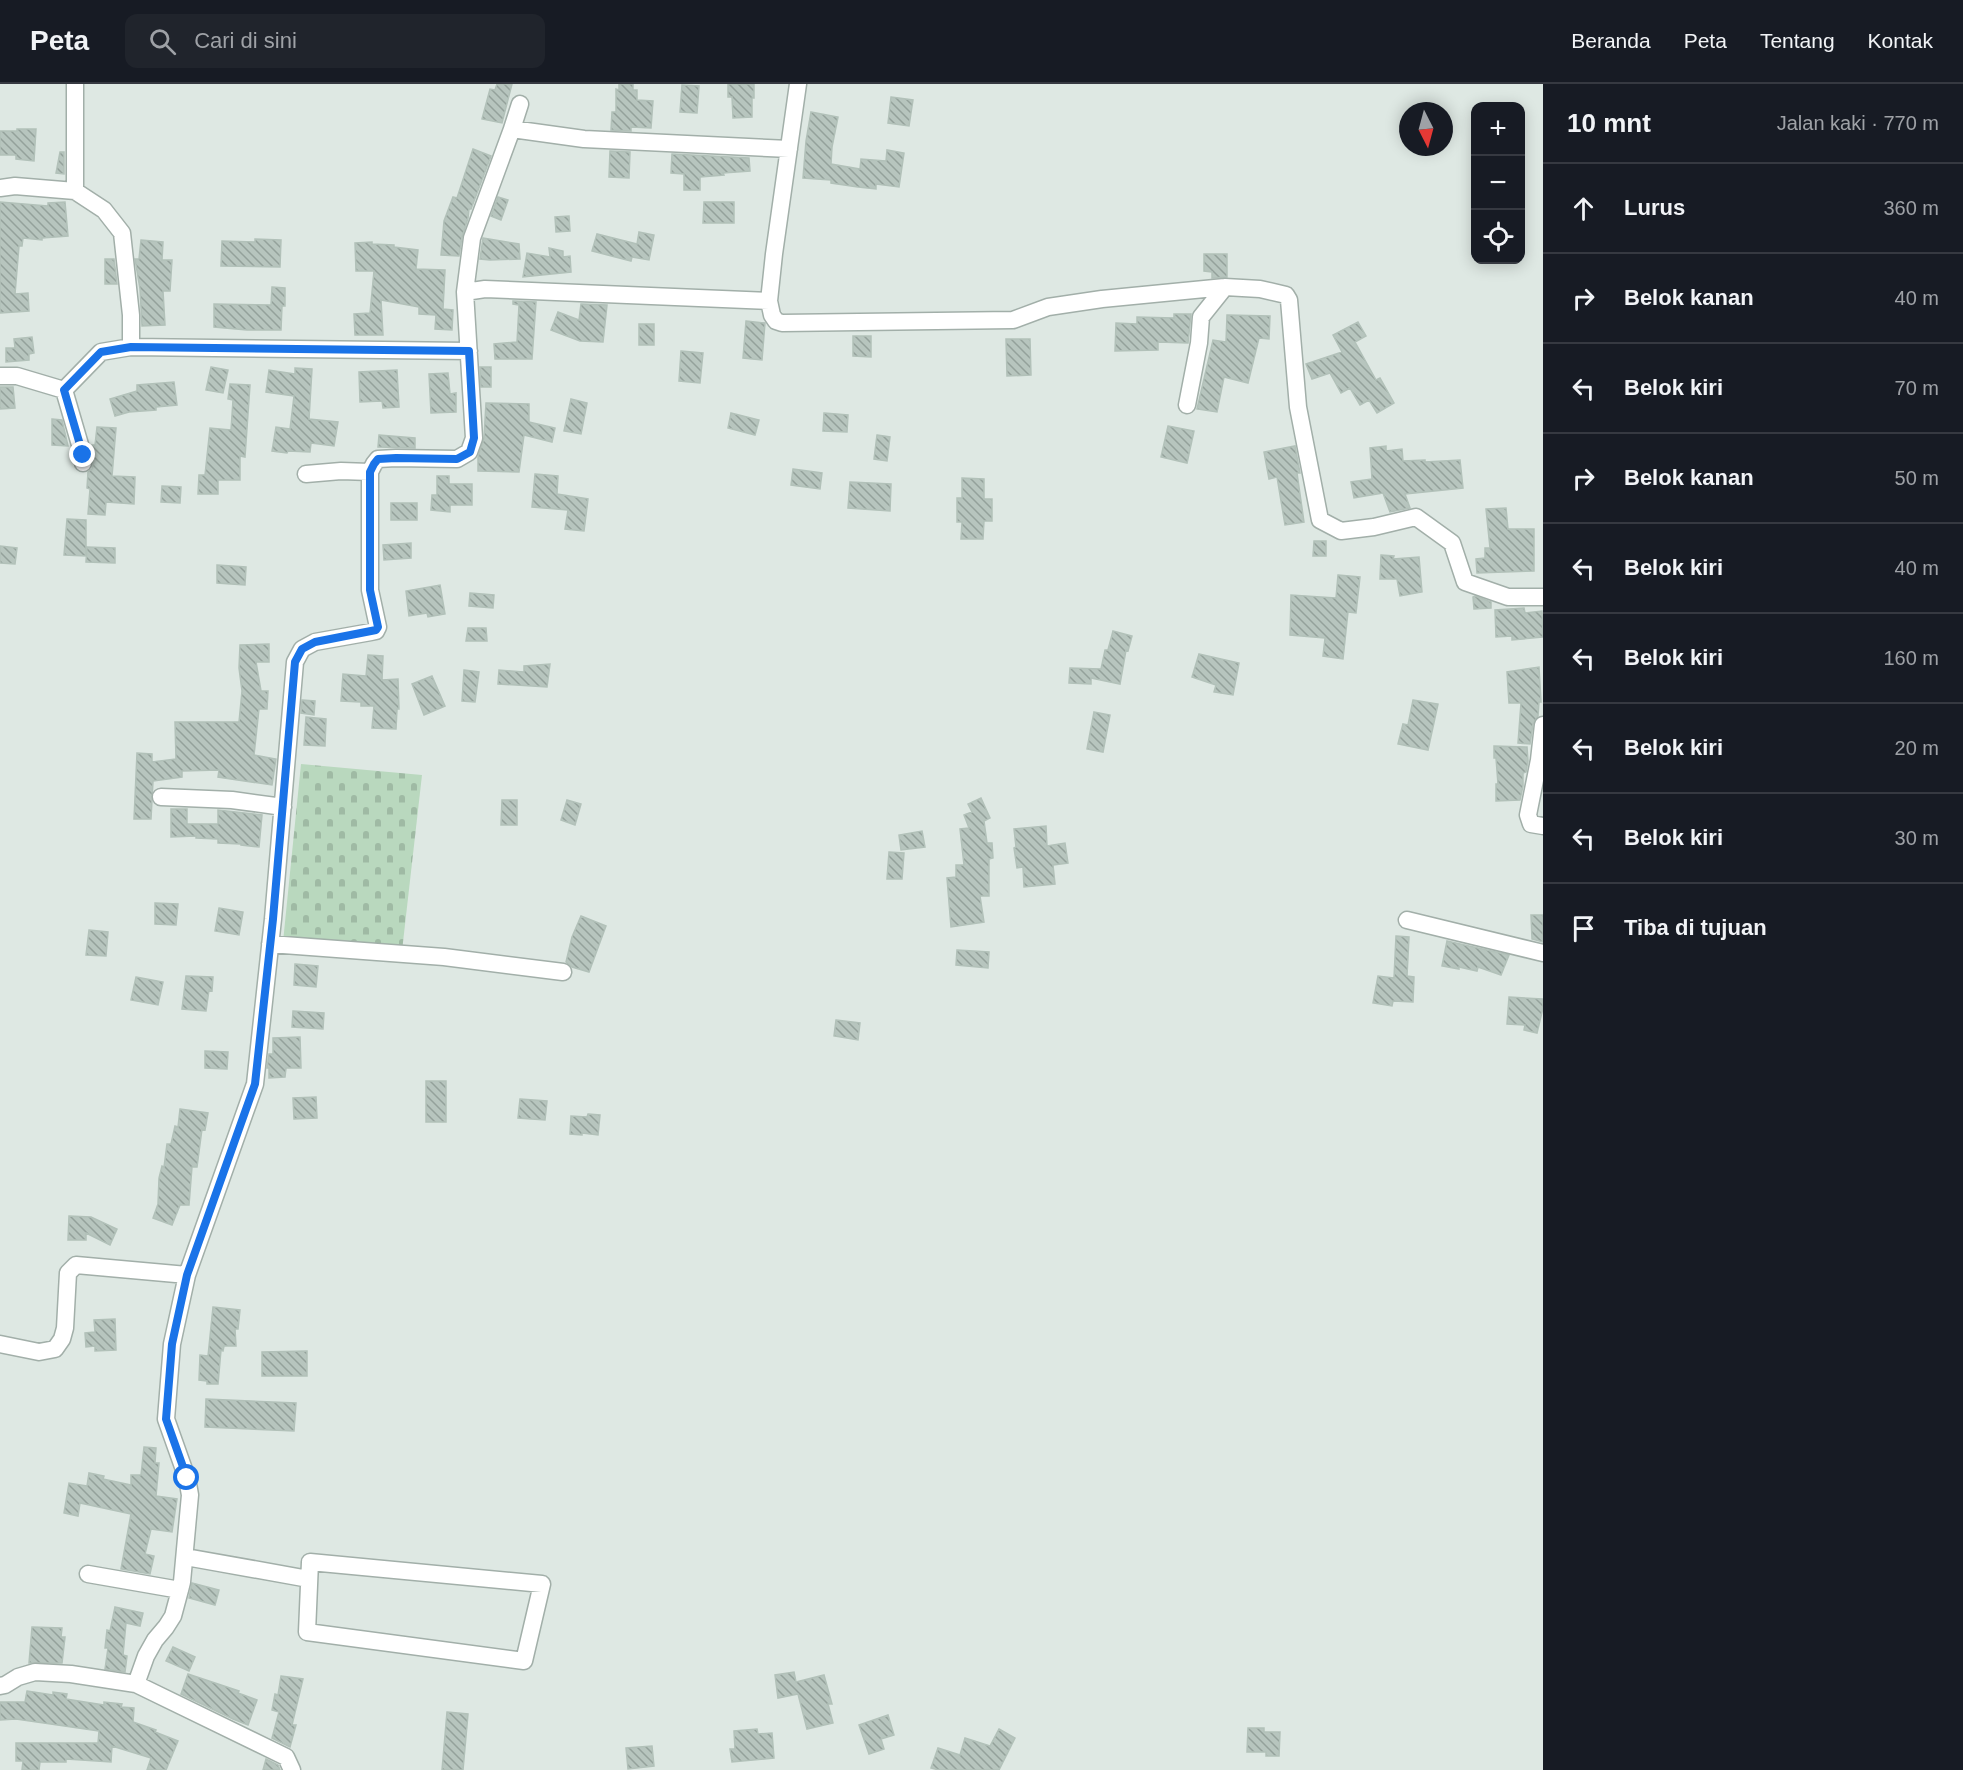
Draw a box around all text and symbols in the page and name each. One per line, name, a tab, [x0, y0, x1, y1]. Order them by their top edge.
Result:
search box	[125, 14, 545, 68]
text: Peta	[30, 25, 89, 56]
icon: search	[146, 25, 179, 58]
text: Cari di sini	[194, 28, 297, 53]
text: Beranda	[1571, 29, 1651, 52]
text: Peta	[1684, 29, 1727, 52]
text: Tentang	[1760, 29, 1835, 52]
text: Kontak	[1868, 29, 1933, 52]
north arrow	[1399, 102, 1453, 156]
map controls	[1471, 102, 1525, 264]
button: +	[1471, 102, 1525, 156]
text: 10 mnt	[1567, 108, 1651, 138]
text: Jalan kaki · 770 m	[1777, 112, 1939, 134]
button: −	[1471, 156, 1525, 210]
icon: ahead	[1567, 192, 1600, 225]
text: Lurus	[1624, 195, 1685, 220]
text: 360 m	[1883, 197, 1939, 219]
button: locate	[1471, 210, 1525, 264]
icon: right	[1567, 282, 1600, 315]
text: Belok kanan	[1624, 285, 1754, 310]
text: 40 m	[1895, 287, 1939, 309]
icon: left	[1567, 372, 1600, 405]
text: Belok kiri	[1624, 375, 1723, 400]
text: 70 m	[1895, 377, 1939, 399]
route end	[69, 441, 95, 467]
icon: right	[1567, 462, 1600, 495]
text: Belok kanan	[1624, 465, 1754, 490]
text: 50 m	[1895, 467, 1939, 489]
icon: left	[1567, 552, 1600, 585]
text: Belok kiri	[1624, 555, 1723, 580]
text: 40 m	[1895, 557, 1939, 579]
icon: left	[1567, 642, 1600, 675]
text: Belok kiri	[1624, 645, 1723, 670]
text: 160 m	[1883, 647, 1939, 669]
icon: left	[1567, 732, 1600, 765]
text: Belok kiri	[1624, 735, 1723, 760]
text: 20 m	[1895, 737, 1939, 759]
icon: left	[1567, 822, 1600, 855]
text: Belok kiri	[1624, 825, 1723, 850]
text: 30 m	[1895, 827, 1939, 849]
icon: arrive	[1567, 912, 1600, 945]
text: Tiba di tujuan	[1624, 915, 1767, 940]
route start	[173, 1464, 199, 1490]

